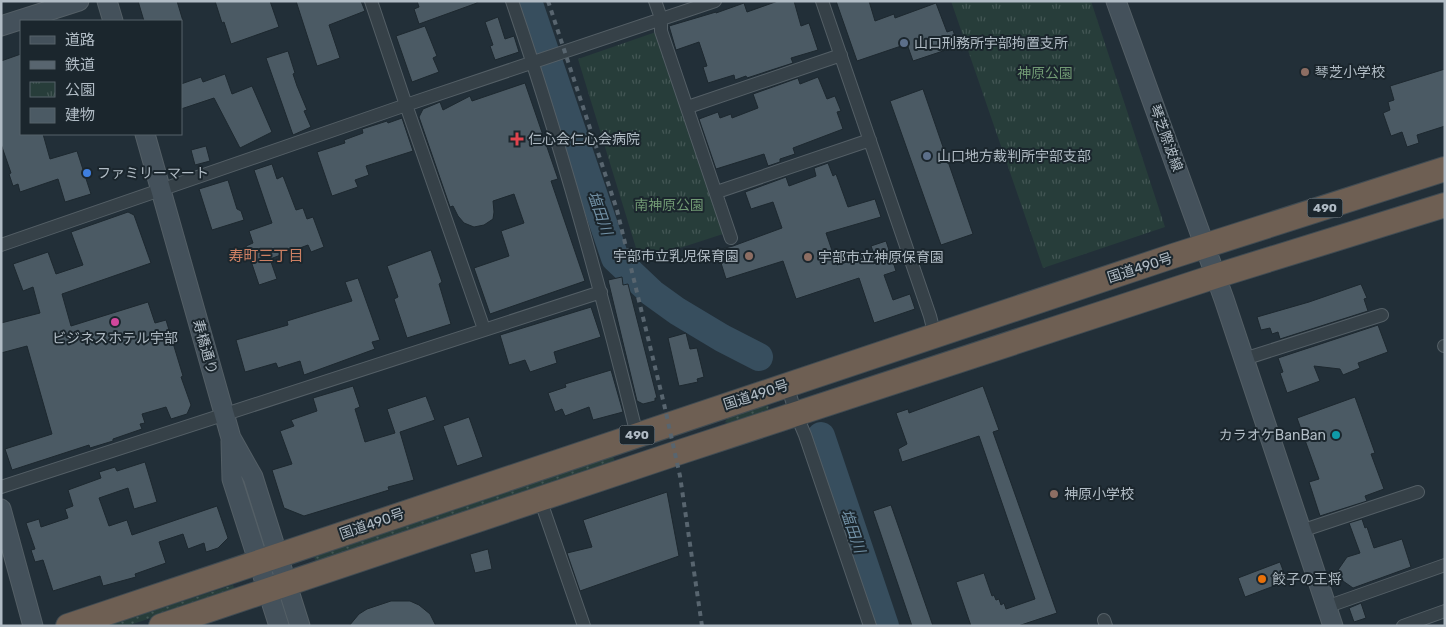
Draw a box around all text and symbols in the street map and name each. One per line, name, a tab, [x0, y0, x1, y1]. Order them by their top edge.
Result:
legend	[20, 20, 182, 135]
text: 道路	[65, 31, 95, 49]
place label: 山口刑務所宇部拘置支所	[914, 35, 1068, 52]
marker: 山口刑務所宇部拘置支所	[898, 37, 910, 49]
text: 鉄道	[65, 56, 95, 74]
place label: 琴芝小学校	[1315, 64, 1385, 81]
park label: 神原公園	[1017, 65, 1073, 82]
marker: 琴芝小学校	[1299, 66, 1311, 78]
text: 公園	[65, 81, 95, 99]
street label: 琴芝際波線	[1146, 102, 1186, 174]
text: 建物	[65, 106, 95, 124]
place label: 仁心会仁心会病院	[528, 131, 640, 148]
marker: 仁心会仁心会病院	[510, 132, 524, 146]
place label: 山口地方裁判所宇部支部	[937, 148, 1091, 165]
marker: 山口地方裁判所宇部支部	[921, 150, 933, 162]
place label: ファミリーマート	[97, 165, 209, 182]
marker: ファミリーマート	[81, 167, 93, 179]
water label: 塩田川	[584, 189, 616, 239]
park label: 南神原公園	[634, 197, 704, 214]
road number: 490	[1308, 198, 1342, 218]
district label: 寿町三丁目	[228, 247, 304, 265]
place label: 宇部市立乳児保育園	[613, 248, 739, 265]
place label: 宇部市立神原保育園	[818, 249, 944, 266]
street label: 国道490号	[1105, 249, 1175, 287]
marker: 宇部市立乳児保育園	[743, 250, 755, 262]
marker: 宇部市立神原保育園	[802, 251, 814, 263]
marker: ビジネスホテル宇部	[109, 316, 121, 328]
street label: 寿橋通り	[189, 318, 221, 376]
place label: ビジネスホテル宇部	[52, 330, 178, 347]
street label: 国道490号	[721, 376, 791, 414]
road number: 490	[620, 426, 654, 444]
place label: カラオケBanBan	[1219, 427, 1326, 444]
marker: カラオケBanBan	[1330, 429, 1342, 441]
place label: 神原小学校	[1064, 486, 1134, 503]
marker: 神原小学校	[1048, 488, 1060, 500]
street label: 国道490号	[337, 505, 407, 543]
water label: 塩田川	[837, 507, 869, 557]
place label: 餃子の王将	[1272, 571, 1342, 588]
marker: 餃子の王将	[1256, 573, 1268, 585]

